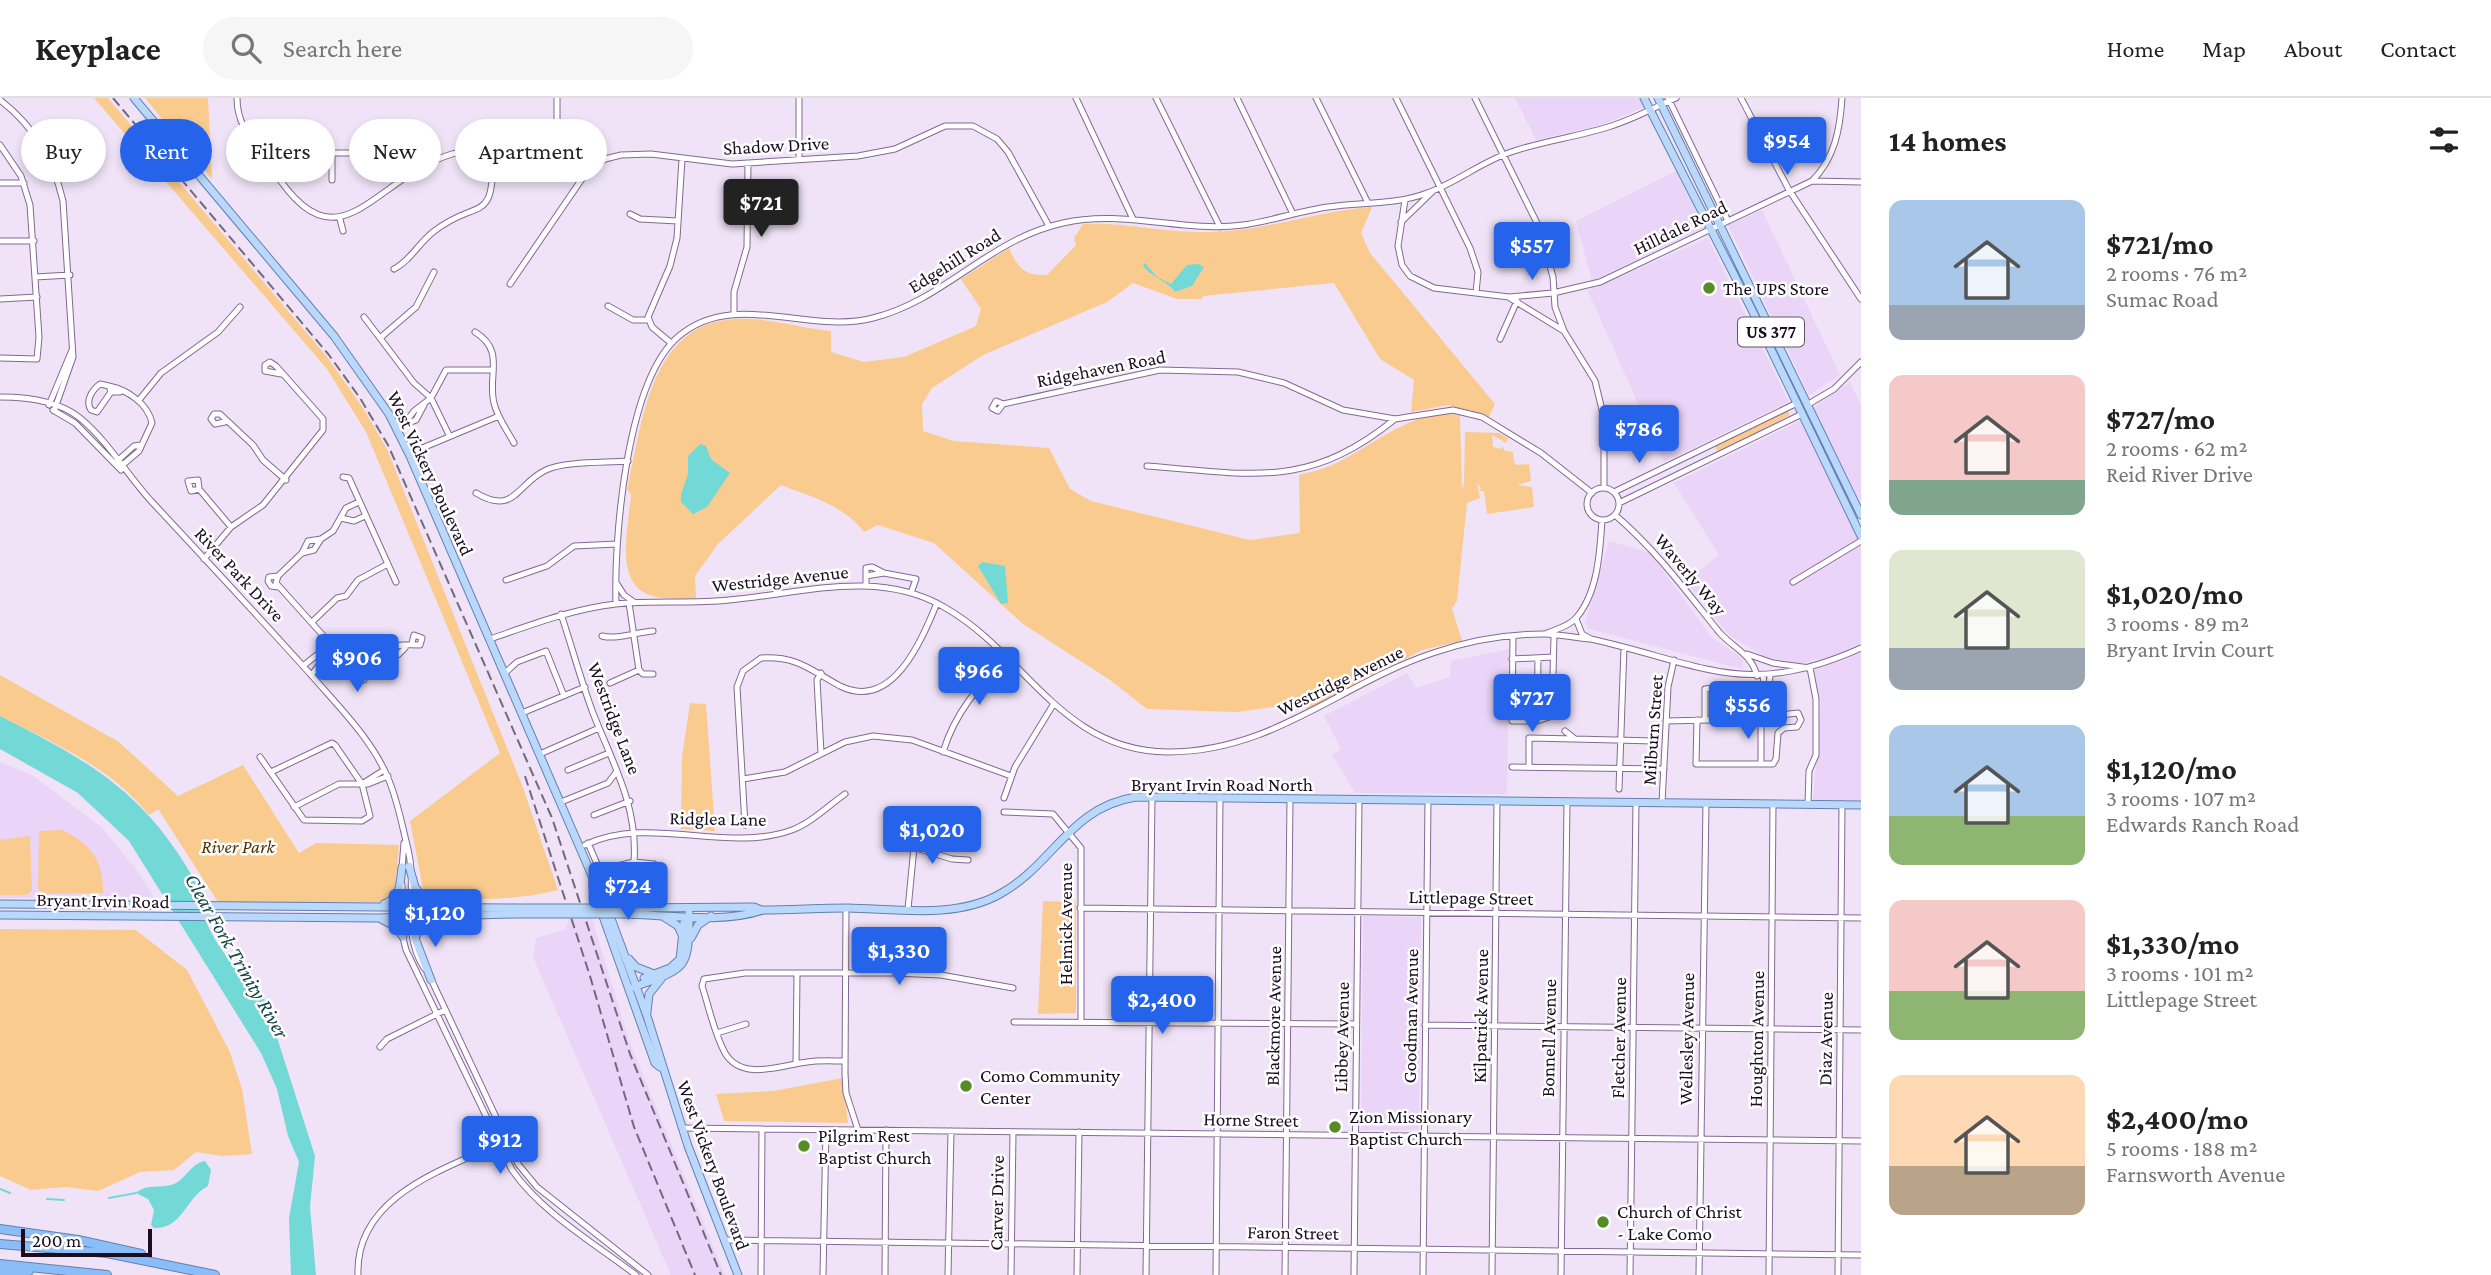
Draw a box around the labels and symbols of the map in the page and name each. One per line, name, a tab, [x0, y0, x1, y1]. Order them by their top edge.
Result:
pin: $954	[1746, 118, 1828, 177]
street label: Shadow Drive	[722, 132, 830, 159]
pin: $721	[720, 180, 802, 239]
street label: Hilldale Road	[1630, 196, 1731, 259]
pin: $557	[1491, 222, 1573, 282]
street label: Edgehill Road	[904, 224, 1004, 297]
place label: The UPS Store	[1723, 278, 1829, 299]
marker: The UPS Store	[1701, 280, 1717, 296]
road number: US 377	[1738, 318, 1804, 346]
street label: Ridgehaven Road	[1035, 346, 1167, 391]
street label: West Vickery Boulevard	[383, 388, 478, 559]
pin: $786	[1598, 406, 1680, 465]
street label: River Park Drive	[191, 523, 289, 626]
street label: Waverly Way	[1650, 529, 1731, 620]
street label: Westridge Avenue	[711, 561, 849, 596]
pin: $906	[316, 634, 398, 694]
street label: Westridge Avenue	[1274, 641, 1407, 720]
pin: $966	[938, 648, 1020, 707]
street label: Westridge Lane	[584, 659, 646, 777]
street label: Milburn Street	[1638, 673, 1667, 786]
pin: $727	[1491, 674, 1573, 734]
pin: $556	[1707, 682, 1789, 741]
street label: Bryant Irvin Road North	[1131, 774, 1313, 795]
pin: $1,020	[875, 806, 989, 866]
street label: Ridglea Lane	[669, 807, 767, 830]
park label: River Park	[201, 836, 276, 857]
pin: $724	[587, 862, 669, 922]
street label: Helmick Avenue	[1055, 863, 1076, 985]
water label: Clear Fork Trinity River	[180, 869, 294, 1043]
street label: Littlepage Street	[1408, 886, 1534, 909]
street label: Bryant Irvin Road	[36, 889, 170, 912]
pin: $1,120	[378, 890, 492, 949]
pin: $1,330	[842, 928, 956, 987]
street label: Blackmore Avenue	[1262, 946, 1285, 1086]
street label: Goodman Avenue	[1399, 948, 1422, 1084]
street label: Kilpatrick Avenue	[1469, 949, 1492, 1083]
street label: Houghton Avenue	[1745, 970, 1768, 1108]
street label: Wellesley Avenue	[1675, 973, 1698, 1105]
pin: $2,400	[1105, 976, 1219, 1036]
street label: Fletcher Avenue	[1607, 977, 1630, 1099]
street label: Bonnell Avenue	[1537, 979, 1560, 1097]
street label: Libbey Avenue	[1330, 982, 1353, 1092]
street label: Diaz Avenue	[1814, 992, 1837, 1086]
place label: Como Community Center	[980, 1065, 1120, 1108]
street label: West Vickery Boulevard	[673, 1077, 754, 1253]
marker: Como Community Center	[958, 1078, 974, 1094]
place label: Zion Missionary Baptist Church	[1349, 1106, 1472, 1149]
street label: Horne Street	[1203, 1108, 1300, 1131]
pin: $912	[459, 1116, 541, 1176]
marker: Zion Missionary Baptist Church	[1327, 1119, 1343, 1135]
place label: Pilgrim Rest Baptist Church	[818, 1125, 932, 1168]
marker: Pilgrim Rest Baptist Church	[796, 1138, 812, 1154]
street label: Carver Drive	[985, 1155, 1008, 1251]
place label: Church of Christ - Lake Como	[1617, 1201, 1743, 1244]
marker: Church of Christ - Lake Como	[1595, 1214, 1611, 1230]
street label: Faron Street	[1247, 1221, 1340, 1244]
scale bar	[21, 1226, 152, 1258]

